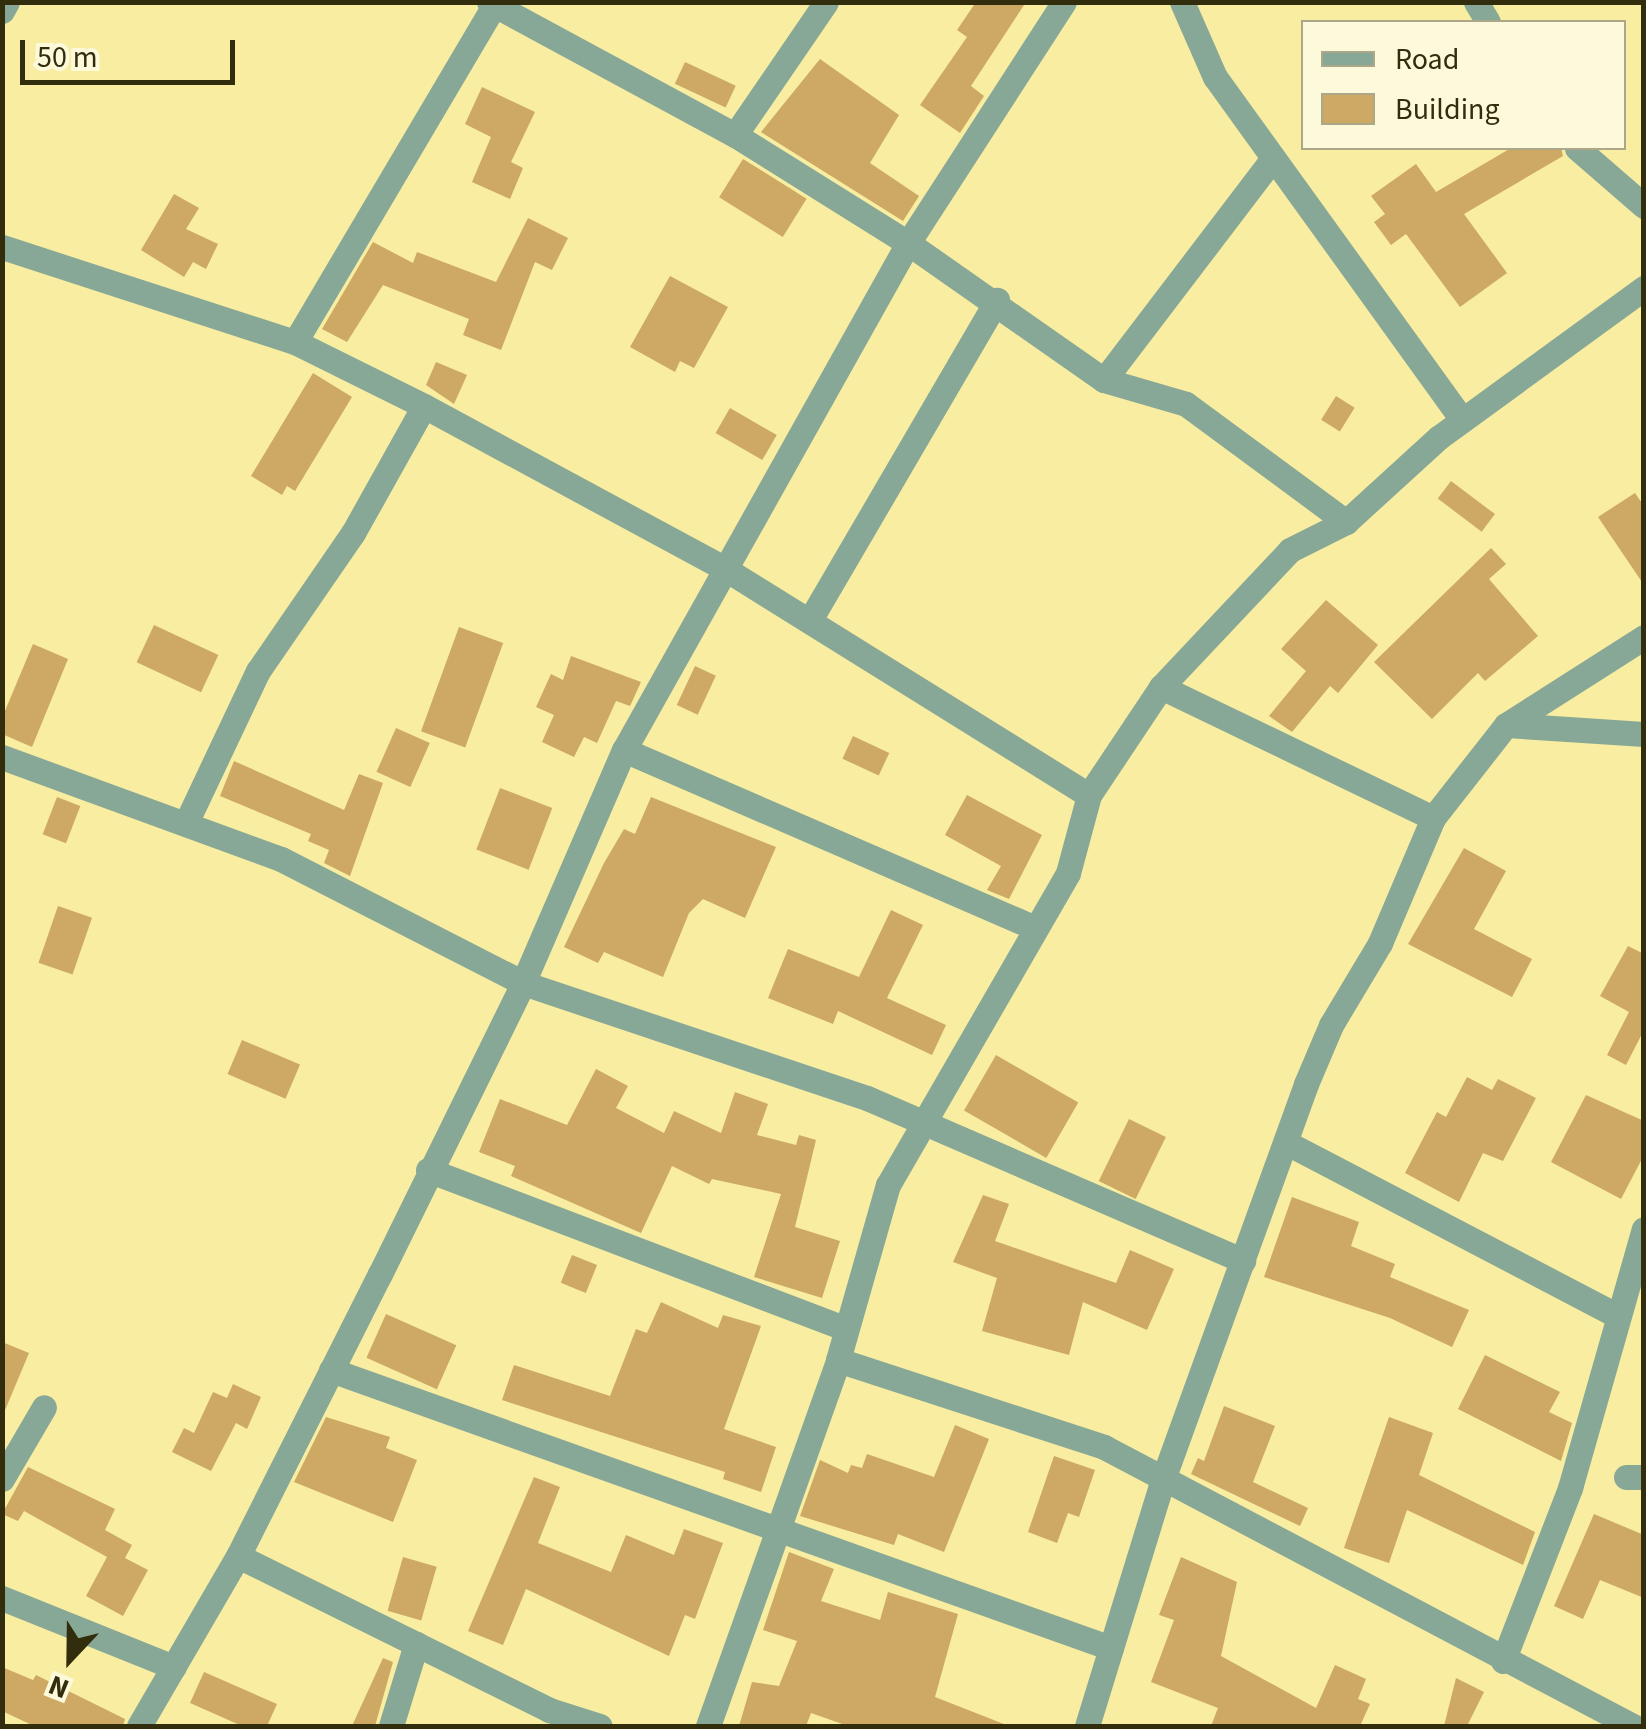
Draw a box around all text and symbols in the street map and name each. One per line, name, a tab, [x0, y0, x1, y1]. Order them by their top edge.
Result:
scale bar	[25, 20, 240, 82]
legend	[1301, 20, 1626, 150]
text: 50 m	[37, 36, 98, 79]
text: Road	[1395, 38, 1459, 81]
text: Building	[1395, 88, 1500, 131]
north arrow	[20, 1609, 120, 1709]
text: N	[43, 1665, 75, 1709]

